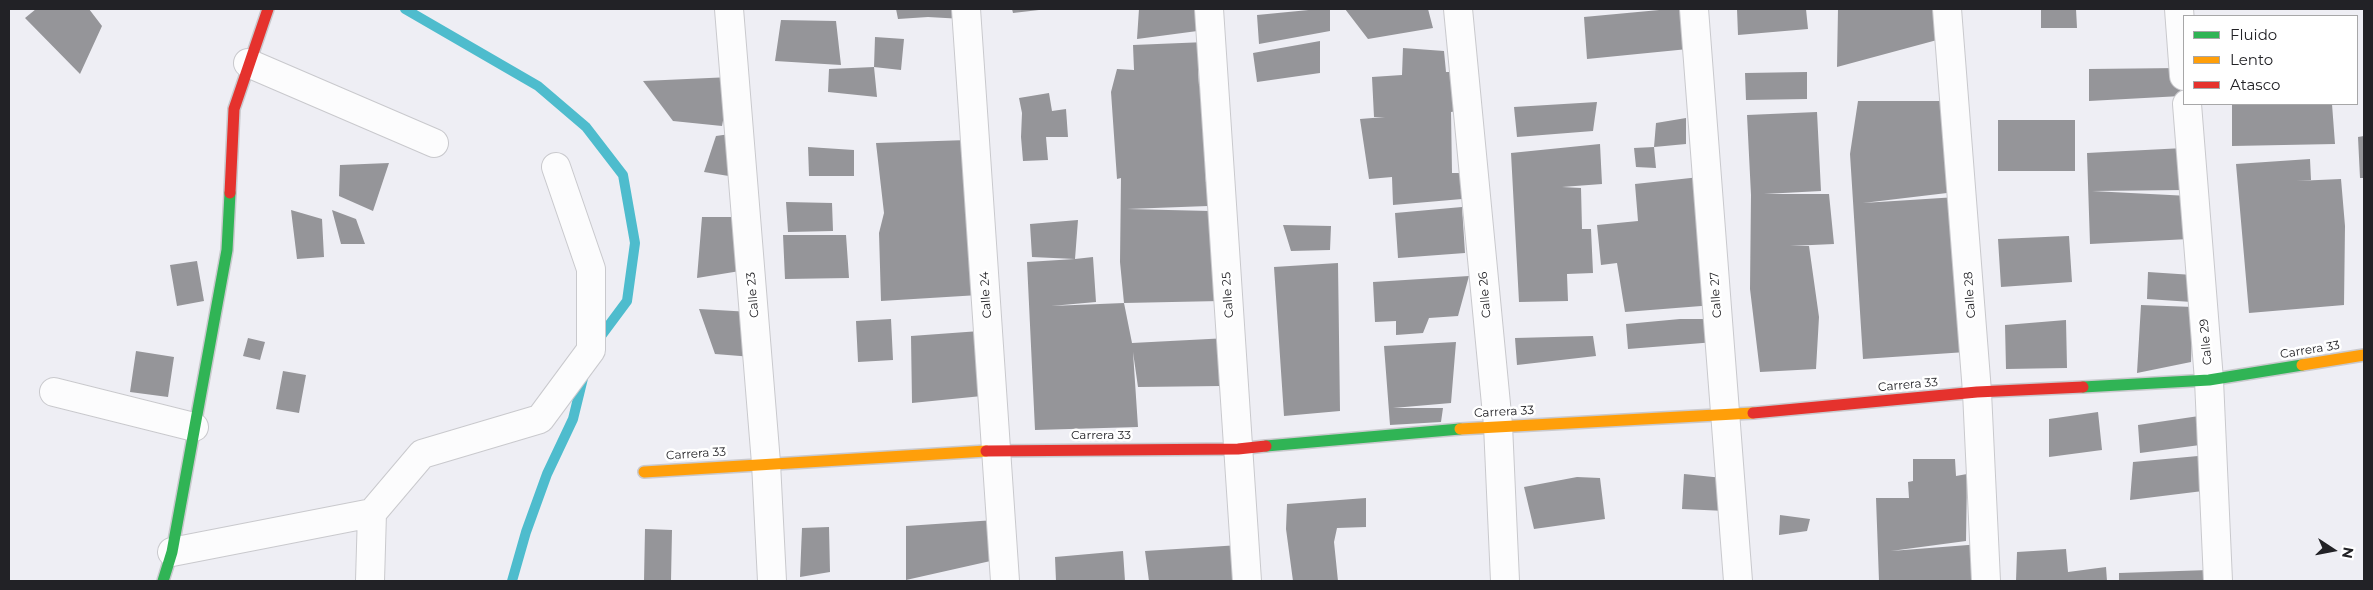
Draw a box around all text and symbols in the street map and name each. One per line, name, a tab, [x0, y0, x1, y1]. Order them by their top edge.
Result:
legend	[2183, 15, 2358, 105]
text: Fluido	[2230, 25, 2277, 44]
text: Lento	[2230, 50, 2273, 69]
text: Atasco	[2230, 75, 2280, 94]
street label: Calle 23	[744, 271, 762, 319]
street label: Calle 24	[977, 271, 995, 319]
street label: Calle 26	[1476, 271, 1494, 319]
street label: Calle 27	[1707, 271, 1725, 319]
street label: Calle 28	[1961, 271, 1979, 319]
street label: Calle 25	[1219, 272, 1237, 318]
street label: Calle 29	[2197, 318, 2215, 366]
street label: Carrera 33	[2279, 338, 2341, 362]
street label: Carrera 33	[1877, 375, 1939, 395]
street label: Carrera 33	[1474, 403, 1534, 421]
street label: Carrera 33	[1071, 428, 1131, 442]
street label: Carrera 33	[665, 445, 727, 463]
north arrow	[2308, 525, 2358, 575]
text: N	[2338, 546, 2358, 560]

